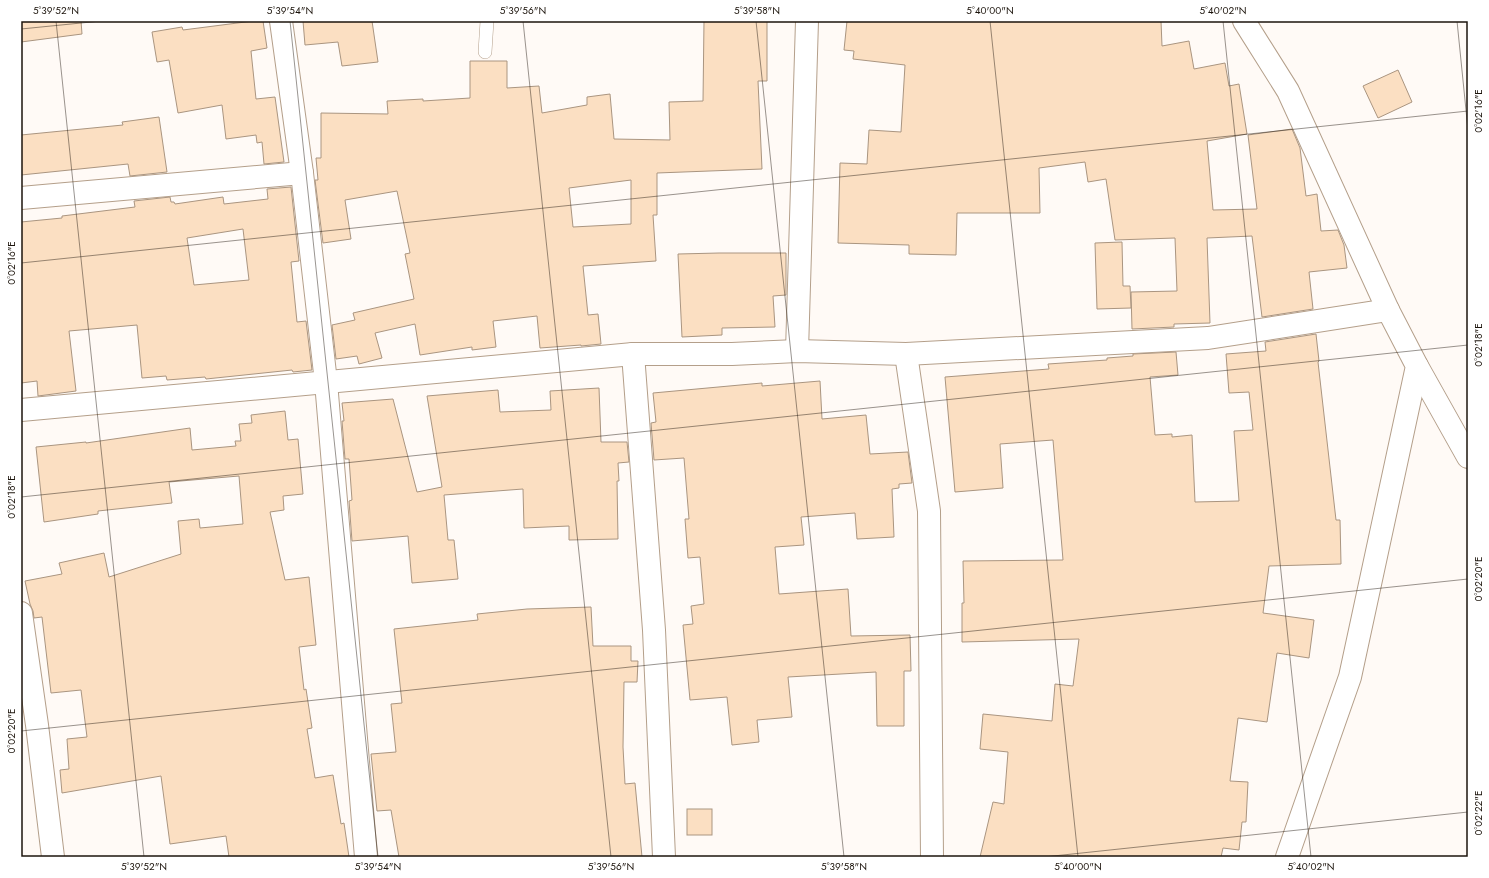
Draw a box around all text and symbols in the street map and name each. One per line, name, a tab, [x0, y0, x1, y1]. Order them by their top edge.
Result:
text: 5°39'52"N	[33, 3, 79, 18]
text: 5°39'54"N	[267, 3, 313, 18]
text: 5°39'56"N	[500, 3, 546, 18]
text: 5°39'58"N	[734, 3, 780, 18]
text: 5°40'00"N	[966, 3, 1014, 18]
text: 5°40'02"N	[1199, 3, 1247, 18]
text: 0°02'16"E	[1471, 89, 1486, 133]
text: 0°02'16"E	[4, 241, 19, 285]
text: 0°02'18"E	[1471, 323, 1486, 367]
text: 0°02'18"E	[4, 475, 19, 519]
text: 0°02'20"E	[1471, 556, 1486, 602]
text: 0°02'20"E	[4, 708, 19, 754]
text: 0°02'22"E	[1471, 791, 1486, 835]
text: 5°39'52"N	[121, 859, 167, 874]
text: 5°39'54"N	[355, 859, 401, 874]
text: 5°39'56"N	[588, 859, 634, 874]
text: 5°39'58"N	[821, 859, 867, 874]
text: 5°40'00"N	[1054, 859, 1102, 874]
text: 5°40'02"N	[1287, 859, 1335, 874]

